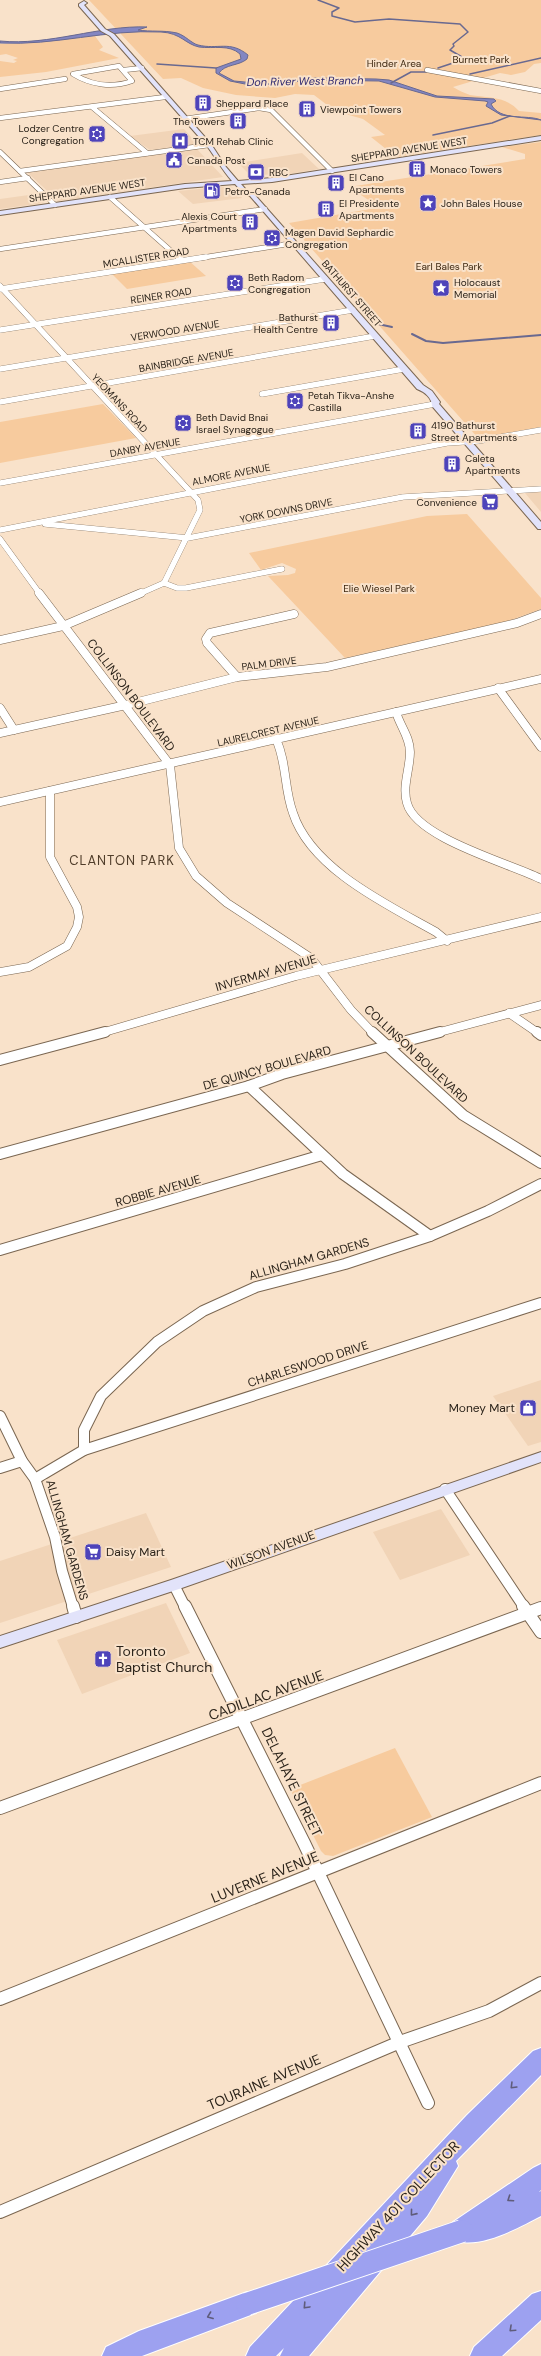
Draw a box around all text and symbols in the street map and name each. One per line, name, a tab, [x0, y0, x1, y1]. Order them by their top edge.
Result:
park label: Burnett Park	[453, 53, 509, 66]
park label: Hinder Area	[367, 57, 421, 70]
water label: Don River West Branch	[246, 73, 364, 89]
building icon: Sheppard Place	[193, 93, 213, 113]
place label: Sheppard Place	[216, 97, 289, 110]
building icon: Viewpoint Towers	[297, 99, 317, 119]
place label: Viewpoint Towers	[320, 103, 401, 116]
building icon: The Towers	[228, 111, 248, 131]
place label: The Towers	[173, 115, 225, 128]
place label: Lodzer Centre Congregation	[18, 122, 84, 147]
synagogue icon: Lodzer Centre Congregation	[87, 124, 107, 144]
hospital icon: TCM Rehab Clinic	[170, 131, 190, 151]
street label: SHEPPARD AVENUE WEST	[350, 134, 468, 165]
place label: TCM Rehab Clinic	[193, 135, 274, 148]
public building icon: Canada Post	[164, 150, 184, 170]
place label: Canada Post	[187, 154, 245, 167]
building icon: Monaco Towers	[407, 159, 427, 179]
bank icon: RBC	[246, 162, 266, 182]
place label: Monaco Towers	[430, 163, 502, 176]
place label: RBC	[269, 166, 288, 179]
place label: El Cano Apartments	[349, 171, 404, 196]
building icon: El Cano Apartments	[326, 173, 346, 193]
street label: SHEPPARD AVENUE WEST	[28, 176, 147, 205]
fuel station icon: Petro-Canada	[202, 181, 222, 201]
place label: Petro-Canada	[225, 185, 290, 198]
place icon: John Bales House	[418, 193, 438, 213]
place label: El Presidente Apartments	[339, 197, 399, 222]
place label: John Bales House	[441, 197, 523, 210]
building icon: El Presidente Apartments	[316, 199, 336, 219]
place label: Alexis Court Apartments	[181, 210, 237, 235]
building icon: Alexis Court Apartments	[240, 212, 260, 232]
place label: Magen David Sephardic Congregation	[285, 226, 394, 251]
synagogue icon: Magen David Sephardic Congregation	[262, 228, 282, 248]
street label: MCALLISTER ROAD	[102, 244, 190, 271]
street label: BATHURST STREET	[319, 257, 385, 330]
park label: Earl Bales Park	[416, 260, 482, 273]
place label: Beth Radom Congregation	[248, 271, 311, 296]
synagogue icon: Beth Radom Congregation	[225, 273, 245, 293]
place label: Holocaust Memorial	[454, 276, 501, 301]
place icon: Holocaust Memorial	[431, 278, 451, 298]
street label: REINER ROAD	[130, 284, 193, 307]
place label: Bathurst Health Centre	[254, 311, 318, 336]
building icon: Bathurst Health Centre	[321, 313, 341, 333]
street label: VERWOOD AVENUE	[130, 317, 221, 344]
street label: BAINBRIDGE AVENUE	[138, 346, 235, 375]
street label: YEOMANS ROAD	[89, 371, 150, 436]
place label: Petah Tikva-Anshe Castilla	[308, 389, 395, 414]
synagogue icon: Petah Tikva-Anshe Castilla	[285, 391, 305, 411]
place label: Beth David Bnai Israel Synagogue	[196, 411, 274, 436]
synagogue icon: Beth David Bnai Israel Synagogue	[173, 413, 193, 433]
place label: 4190 Bathurst Street Apartments	[431, 419, 517, 444]
building icon: 4190 Bathurst Street Apartments	[408, 421, 428, 441]
street label: DANBY AVENUE	[109, 435, 182, 460]
place label: Caleta Apartments	[465, 452, 520, 477]
building icon: Caleta Apartments	[442, 454, 462, 474]
street label: ALMORE AVENUE	[191, 460, 272, 488]
supermarket icon: Convenience	[480, 492, 500, 512]
street label: YORK DOWNS DRIVE	[239, 495, 334, 526]
place label: Convenience	[417, 496, 477, 509]
park label: Elie Wiesel Park	[343, 582, 415, 595]
street label: COLLINSON BOULEVARD	[83, 635, 179, 755]
street label: PALM DRIVE	[241, 654, 298, 673]
street label: LAURELCREST AVENUE	[216, 713, 321, 750]
district label: CLANTON PARK	[69, 852, 175, 869]
street label: INVERMAY AVENUE	[213, 951, 319, 995]
street label: COLLINSON BOULEVARD	[360, 1001, 472, 1107]
street label: DE QUINCY BOULEVARD	[201, 1042, 333, 1094]
street label: ROBBIE AVENUE	[113, 1171, 203, 1211]
street label: ALLINGHAM GARDENS	[247, 1234, 371, 1284]
street label: CHARLESWOOD DRIVE	[246, 1337, 371, 1391]
shop icon: Money Mart	[518, 1398, 538, 1418]
place label: Money Mart	[449, 1400, 515, 1416]
street label: ALLINGHAM GARDENS	[42, 1478, 92, 1602]
street label: WILSON AVENUE	[225, 1527, 317, 1573]
supermarket icon: Daisy Mart	[83, 1542, 103, 1562]
place label: Daisy Mart	[106, 1544, 165, 1560]
place label: Toronto Baptist Church	[116, 1642, 212, 1676]
church icon: Toronto Baptist Church	[93, 1649, 113, 1669]
street label: CADILLAC AVENUE	[206, 1666, 326, 1724]
street label: DELAHAYE STREET	[258, 1724, 326, 1840]
street label: LUVERNE AVENUE	[208, 1847, 322, 1907]
street label: TOURAINE AVENUE	[205, 2050, 324, 2114]
one-way arrow	[510, 2081, 518, 2089]
street label: HIGHWAY 401 COLLECTOR	[333, 2137, 463, 2275]
one-way arrow	[507, 2194, 514, 2202]
one-way arrow	[411, 2208, 418, 2215]
one-way arrow	[303, 2301, 311, 2309]
one-way arrow	[207, 2312, 214, 2320]
one-way arrow	[509, 2325, 517, 2332]

